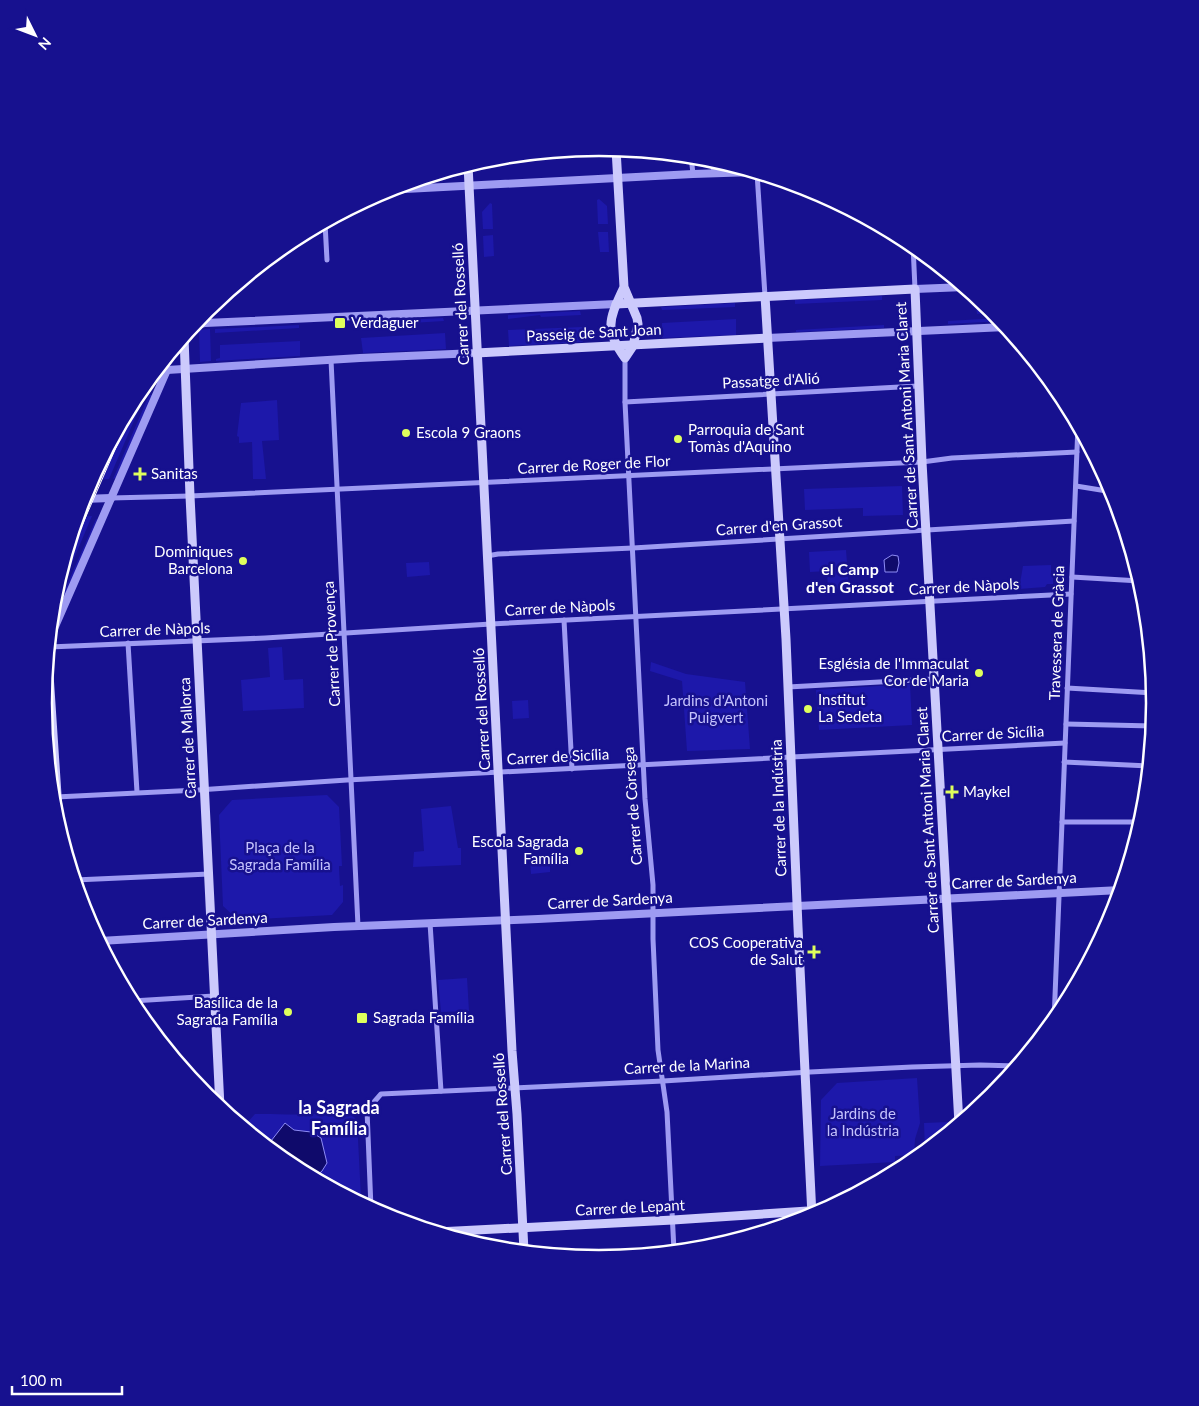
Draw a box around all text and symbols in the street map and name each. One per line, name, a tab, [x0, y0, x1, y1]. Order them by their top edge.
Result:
north arrow	[10, 10, 60, 60]
text: N	[35, 34, 55, 54]
street label: Carrer del Rosselló	[448, 242, 472, 366]
street label: Carrer de Sant Antoni Maria Claret	[891, 301, 921, 529]
place label: Verdaguer	[351, 313, 419, 331]
marker: Verdaguer	[333, 316, 347, 330]
street label: Passeig de Sant Joan	[526, 319, 662, 345]
street label: Passatge d'Alió	[722, 368, 820, 392]
place label: Parroquia de Sant Tomàs d'Aquino	[688, 420, 805, 455]
place label: Escola 9 Graons	[416, 423, 521, 441]
marker: Escola 9 Graons	[400, 427, 412, 439]
marker: Parroquia de Sant Tomàs d'Aquino	[672, 433, 684, 445]
street label: Carrer de Roger de Flor	[517, 451, 671, 477]
place label: Sanitas	[151, 464, 198, 482]
marker: Sanitas	[133, 467, 147, 481]
street label: Carrer d'en Grassot	[715, 512, 843, 538]
place label: Dominiques Barcelona	[154, 542, 233, 577]
marker: Dominiques Barcelona	[237, 555, 249, 567]
district label: el Camp d'en Grassot	[806, 559, 894, 596]
street label: Travessera de Gràcia	[1045, 565, 1067, 701]
street label: Carrer de Nàpols	[908, 574, 1020, 598]
street label: Carrer de Provença	[319, 581, 343, 707]
street label: Carrer de Nàpols	[504, 595, 616, 619]
street label: Carrer de Nàpols	[99, 618, 211, 640]
street label: Carrer del Rosselló	[469, 647, 493, 771]
place label: Església de l'Immaculat Cor de Maria	[819, 654, 970, 689]
marker: Església de l'Immaculat Cor de Maria	[973, 667, 985, 679]
street label: Carrer de Mallorca	[175, 677, 199, 799]
place label: Institut La Sedeta	[818, 690, 882, 725]
park label: Jardins d'Antoni Puigvert	[664, 691, 768, 726]
marker: Institut La Sedeta	[802, 703, 814, 715]
street label: Carrer de Sant Antoni Maria Claret	[912, 706, 942, 934]
street label: Carrer de Sicília	[941, 721, 1045, 745]
street label: Carrer de la Indústria	[767, 739, 789, 877]
street label: Carrer de Sicília	[506, 744, 610, 768]
street label: Carrer de Còrsega	[619, 746, 645, 866]
place label: Maykel	[963, 782, 1010, 800]
marker: Maykel	[945, 785, 959, 799]
place label: Escola Sagrada Família	[472, 832, 569, 867]
park label: Plaça de la Sagrada Família	[229, 838, 331, 873]
marker: Escola Sagrada Família	[573, 845, 585, 857]
street label: Carrer de Sardenya	[951, 868, 1077, 892]
street label: Carrer de Sardenya	[547, 888, 673, 912]
street label: Carrer de Sardenya	[142, 908, 268, 932]
place label: COS Cooperativa de Salut	[689, 933, 804, 968]
marker: COS Cooperativa de Salut	[807, 945, 821, 959]
place label: Basílica de la Sagrada Família	[177, 993, 278, 1028]
marker: Basílica de la Sagrada Família	[282, 1006, 294, 1018]
place label: Sagrada Família	[373, 1008, 474, 1026]
marker: Sagrada Família	[355, 1011, 369, 1025]
street label: Carrer del Rosselló	[489, 1052, 515, 1176]
street label: Carrer de la Marina	[624, 1053, 750, 1077]
district label: la Sagrada Família	[298, 1096, 380, 1139]
park label: Jardins de la Indústria	[827, 1104, 899, 1139]
street label: Carrer de Lepant	[575, 1195, 686, 1219]
scale bar	[12, 1364, 122, 1396]
text: 100 m	[20, 1371, 62, 1389]

